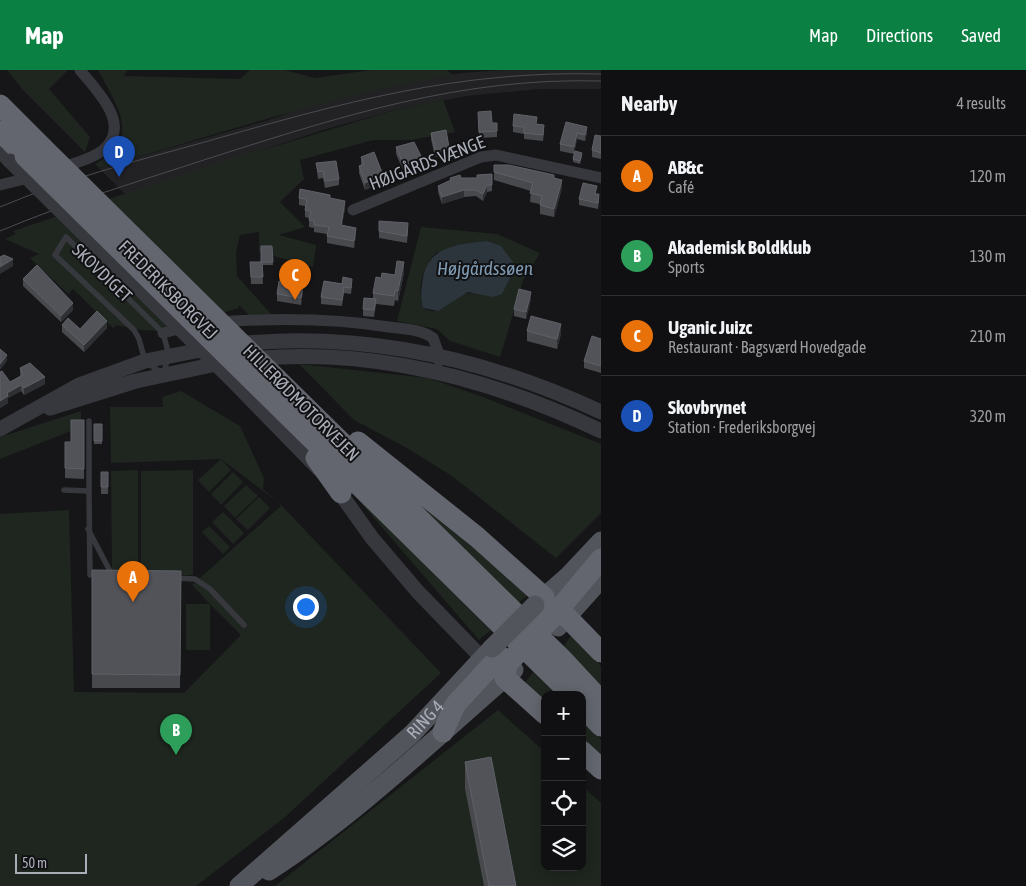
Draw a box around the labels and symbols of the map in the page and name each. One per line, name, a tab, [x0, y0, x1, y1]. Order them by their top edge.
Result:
street label: HØJGÅRDS VÆNGE	[366, 131, 488, 194]
pin: D	[103, 136, 135, 177]
street label: FREDERIKSBORGVEJ	[115, 236, 222, 343]
street label: SKOVDIGET	[68, 239, 137, 306]
water label: Højgårdssøen	[437, 257, 533, 279]
pin: C	[279, 259, 311, 300]
street label: HILLERØDMOTORVEJEN	[239, 340, 364, 465]
pin: A	[117, 561, 149, 602]
your location	[293, 594, 319, 620]
street label: RING 4	[402, 696, 448, 743]
pin: B	[160, 714, 192, 755]
scale bar	[15, 851, 88, 874]

